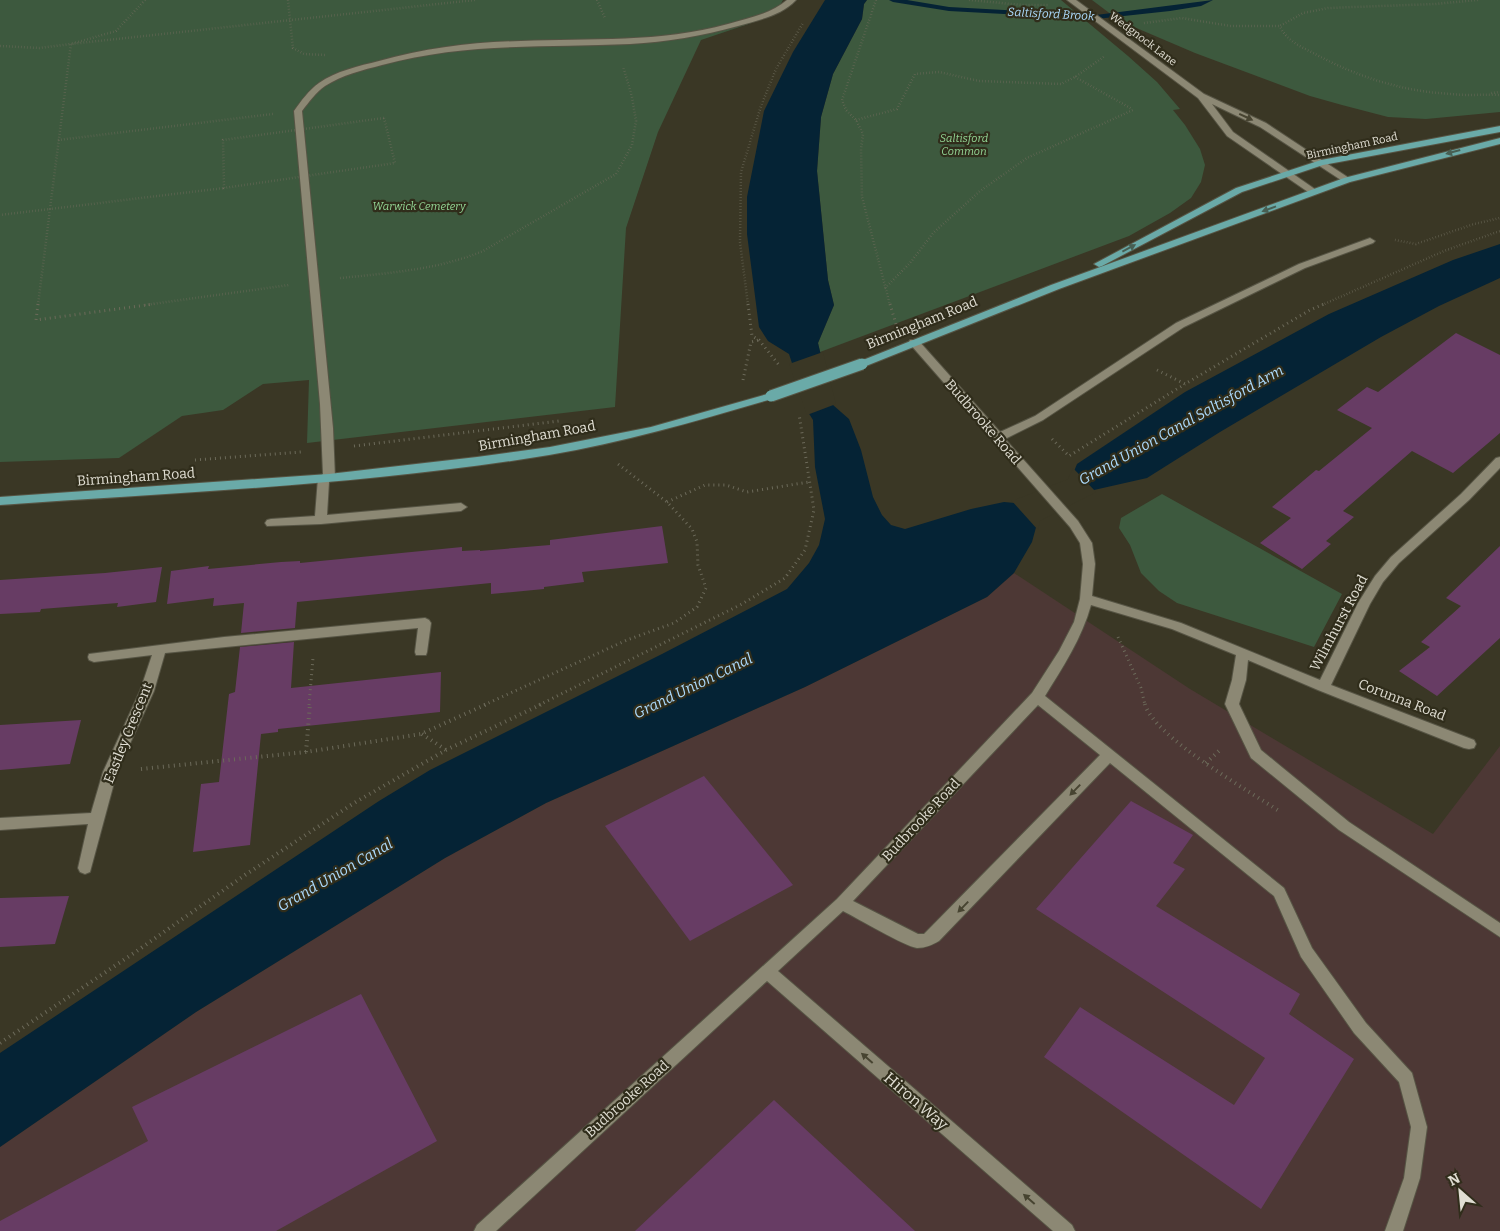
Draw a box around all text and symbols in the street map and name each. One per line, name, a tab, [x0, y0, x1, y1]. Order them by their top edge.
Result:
water label: Saltisford Brook	[1007, 5, 1095, 23]
street label: Wedgnock Lane	[1107, 9, 1179, 69]
one-way arrow	[1238, 113, 1253, 121]
street label: Birmingham Road	[1305, 130, 1399, 162]
park label: Saltisford Common	[940, 132, 989, 158]
one-way arrow	[1445, 148, 1460, 156]
park label: Warwick Cemetery	[372, 200, 467, 213]
one-way arrow	[1261, 206, 1276, 213]
one-way arrow	[1122, 244, 1136, 253]
street label: Birmingham Road	[864, 293, 980, 353]
water label: Grand Union Canal Saltisford Arm	[1076, 361, 1286, 489]
street label: Budbrooke Road	[942, 376, 1024, 468]
street label: Birmingham Road	[477, 417, 597, 455]
street label: Birmingham Road	[76, 464, 196, 490]
street label: Wilmhurst Road	[1307, 572, 1371, 674]
water label: Grand Union Canal	[631, 649, 755, 723]
street label: Corunna Road	[1356, 675, 1448, 725]
street label: Eastley Crescent	[100, 680, 156, 786]
street label: Budbrooke Road	[878, 775, 964, 865]
one-way arrow	[1069, 783, 1081, 795]
water label: Grand Union Canal	[274, 835, 396, 915]
one-way arrow	[957, 901, 969, 913]
one-way arrow	[860, 1052, 873, 1063]
street label: Budbrooke Road	[582, 1057, 672, 1141]
street label: Hiron Way	[880, 1068, 952, 1134]
north arrow	[1435, 1166, 1485, 1216]
text: N	[1446, 1170, 1463, 1190]
one-way arrow	[1023, 1193, 1035, 1205]

